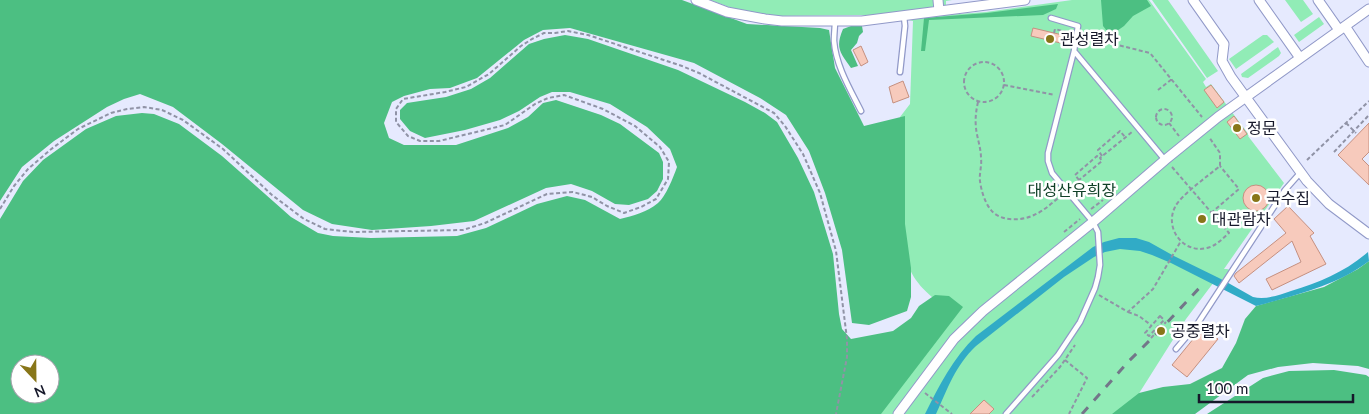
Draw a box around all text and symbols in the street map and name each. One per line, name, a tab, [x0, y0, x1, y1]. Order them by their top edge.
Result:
place label: 관성렬차	[1060, 29, 1119, 48]
marker: 관성렬차	[1044, 33, 1056, 45]
place label: 정문	[1247, 118, 1277, 137]
marker: 정문	[1231, 122, 1243, 134]
park label: 대성산유희장	[1028, 180, 1116, 199]
place label: 국수집	[1266, 188, 1310, 207]
marker: 국수집	[1250, 192, 1262, 204]
place label: 대관람차	[1212, 209, 1271, 228]
marker: 대관람차	[1196, 213, 1208, 225]
place label: 공중렬차	[1171, 321, 1230, 340]
marker: 공중렬차	[1155, 325, 1167, 337]
north arrow	[10, 354, 60, 404]
scale bar	[1199, 372, 1353, 404]
text: 100 m	[1206, 379, 1248, 397]
text: N	[32, 382, 48, 401]

